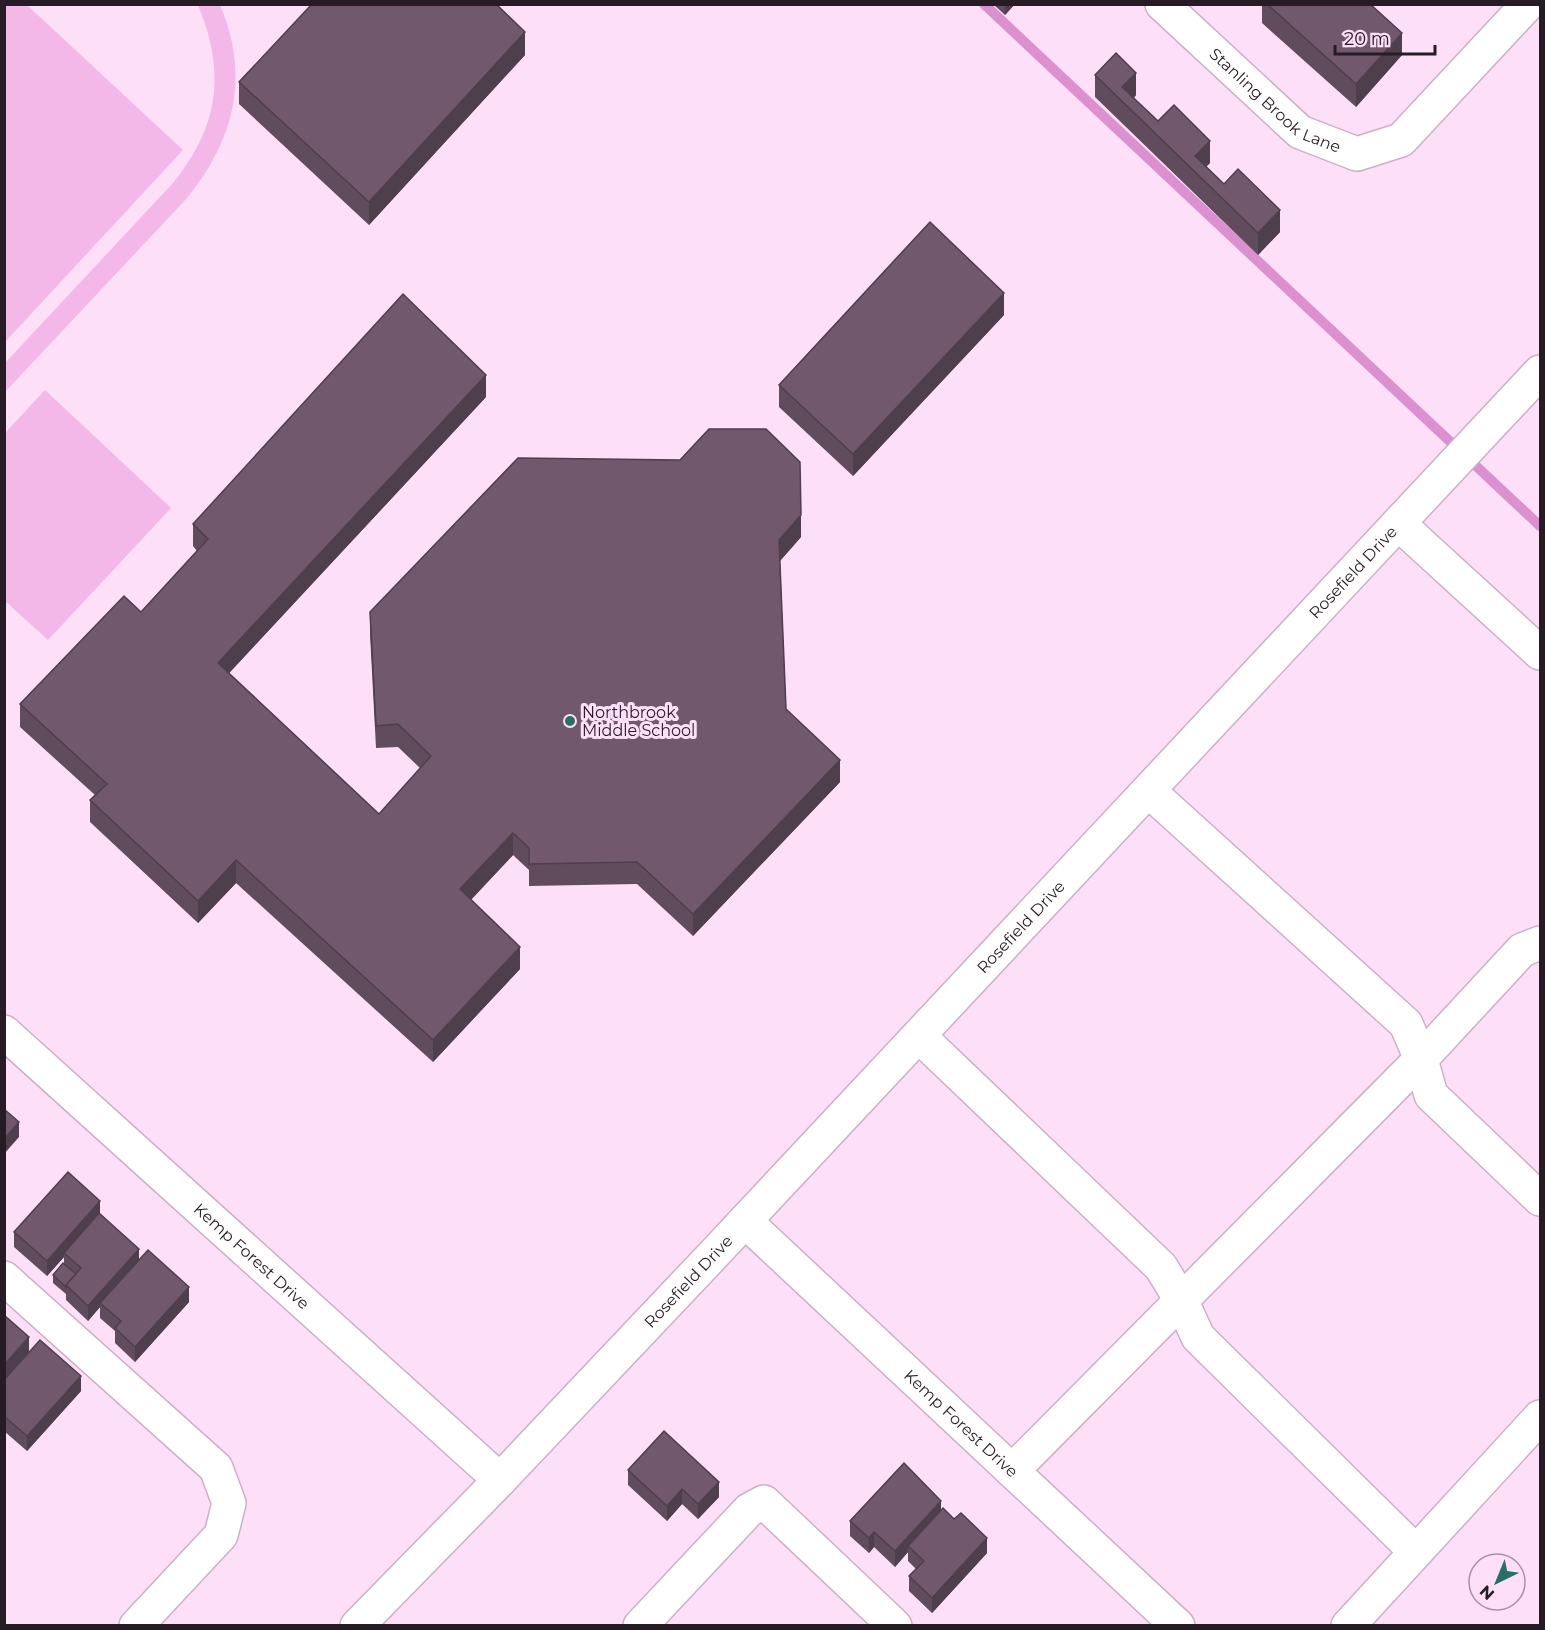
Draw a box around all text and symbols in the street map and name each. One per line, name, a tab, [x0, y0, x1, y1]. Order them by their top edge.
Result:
scale bar	[1335, 18, 1436, 56]
text: 20 m	[1344, 28, 1390, 50]
street label: Stanling Brook Lane	[1206, 44, 1343, 157]
street label: Rosefield Drive	[1305, 522, 1401, 623]
place label: Northbrook Middle School	[582, 703, 695, 740]
marker: Northbrook Middle School	[563, 714, 577, 728]
street label: Rosefield Drive	[973, 877, 1069, 977]
street label: Kemp Forest Drive	[190, 1199, 313, 1313]
street label: Rosefield Drive	[640, 1232, 737, 1332]
street label: Kemp Forest Drive	[900, 1366, 1022, 1481]
north arrow	[1467, 1552, 1527, 1612]
text: N	[1476, 1581, 1498, 1604]

